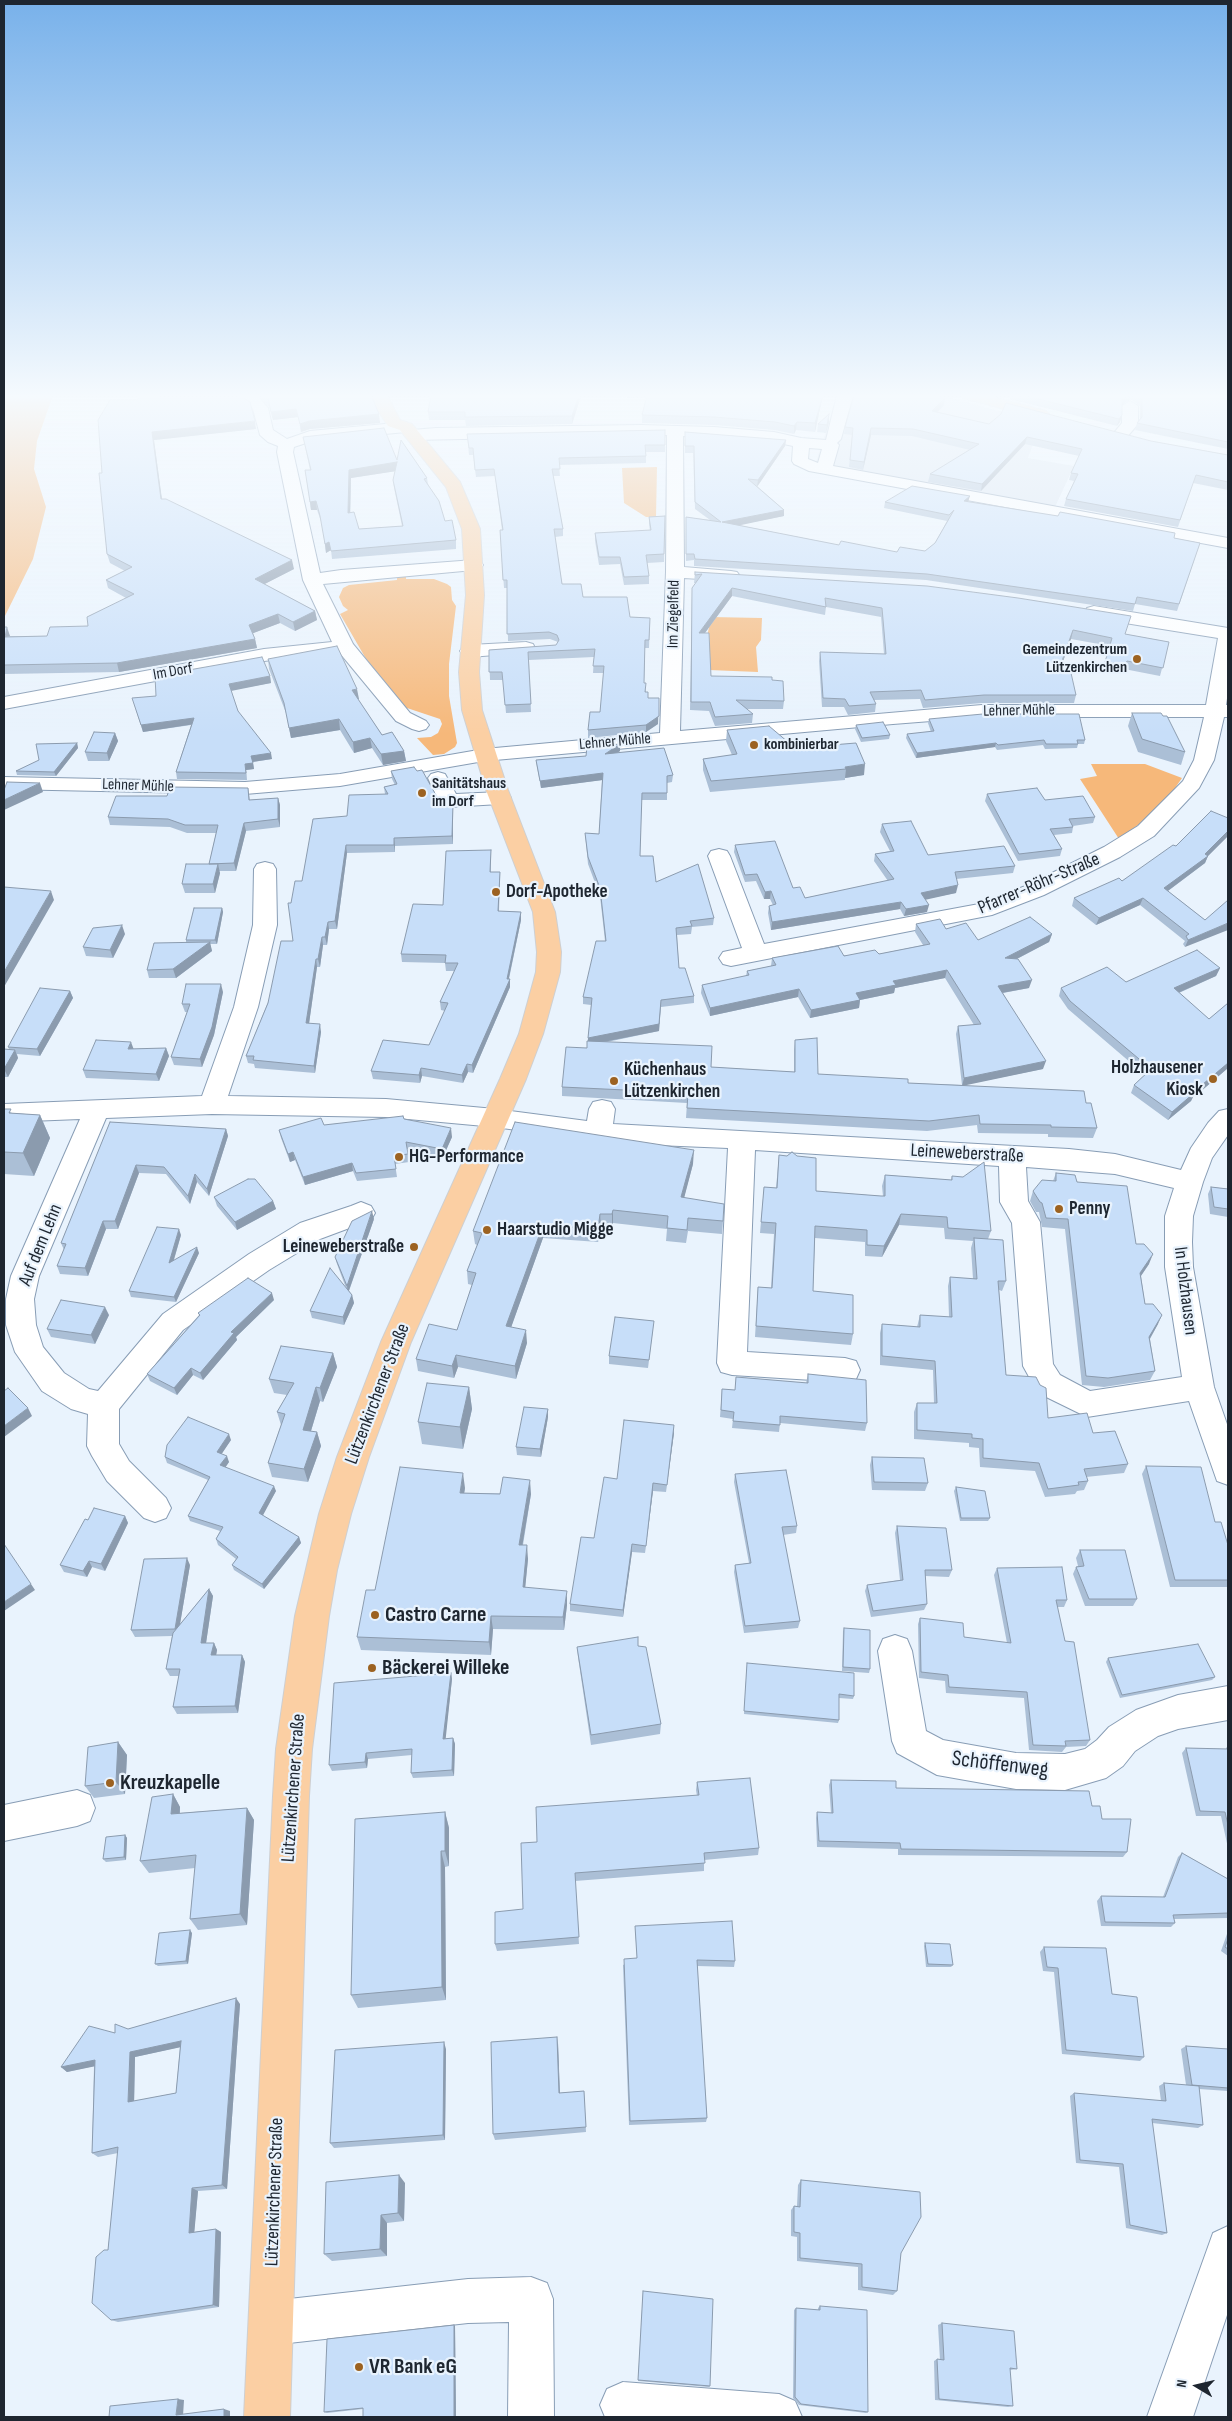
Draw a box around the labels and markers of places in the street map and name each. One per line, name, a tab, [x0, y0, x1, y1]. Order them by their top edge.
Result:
place label: Gemeindezentrum Lützenkirchen	[1022, 640, 1127, 678]
marker: Gemeindezentrum Lützenkirchen	[1131, 653, 1143, 665]
place label: kombinierbar	[764, 735, 839, 755]
marker: kombinierbar	[748, 739, 760, 751]
place label: Sanitätshaus im Dorf	[432, 774, 506, 812]
marker: Sanitätshaus im Dorf	[416, 787, 428, 799]
place label: Dorf-Apotheke	[506, 881, 608, 903]
marker: Dorf-Apotheke	[490, 886, 502, 898]
place label: Holzhausener Kiosk	[1111, 1057, 1203, 1101]
place label: Küchenhaus Lützenkirchen	[624, 1059, 720, 1103]
marker: Holzhausener Kiosk	[1207, 1073, 1219, 1085]
marker: Küchenhaus Lützenkirchen	[608, 1075, 620, 1087]
place label: HG-Performance	[409, 1146, 524, 1168]
marker: HG-Performance	[393, 1151, 405, 1163]
place label: Penny	[1069, 1198, 1110, 1220]
marker: Penny	[1053, 1203, 1065, 1215]
place label: Haarstudio Migge	[497, 1219, 614, 1241]
marker: Haarstudio Migge	[481, 1224, 493, 1236]
place label: Leineweberstraße	[283, 1236, 404, 1258]
marker: Leineweberstraße	[408, 1241, 420, 1253]
place label: Castro Carne	[385, 1602, 486, 1628]
marker: Castro Carne	[369, 1609, 381, 1621]
place label: Bäckerei Willeke	[382, 1655, 509, 1681]
marker: Bäckerei Willeke	[366, 1662, 378, 1674]
place label: Kreuzkapelle	[120, 1770, 220, 1796]
marker: Kreuzkapelle	[104, 1777, 116, 1789]
place label: VR Bank eG	[369, 2354, 457, 2380]
marker: VR Bank eG	[353, 2361, 365, 2373]

